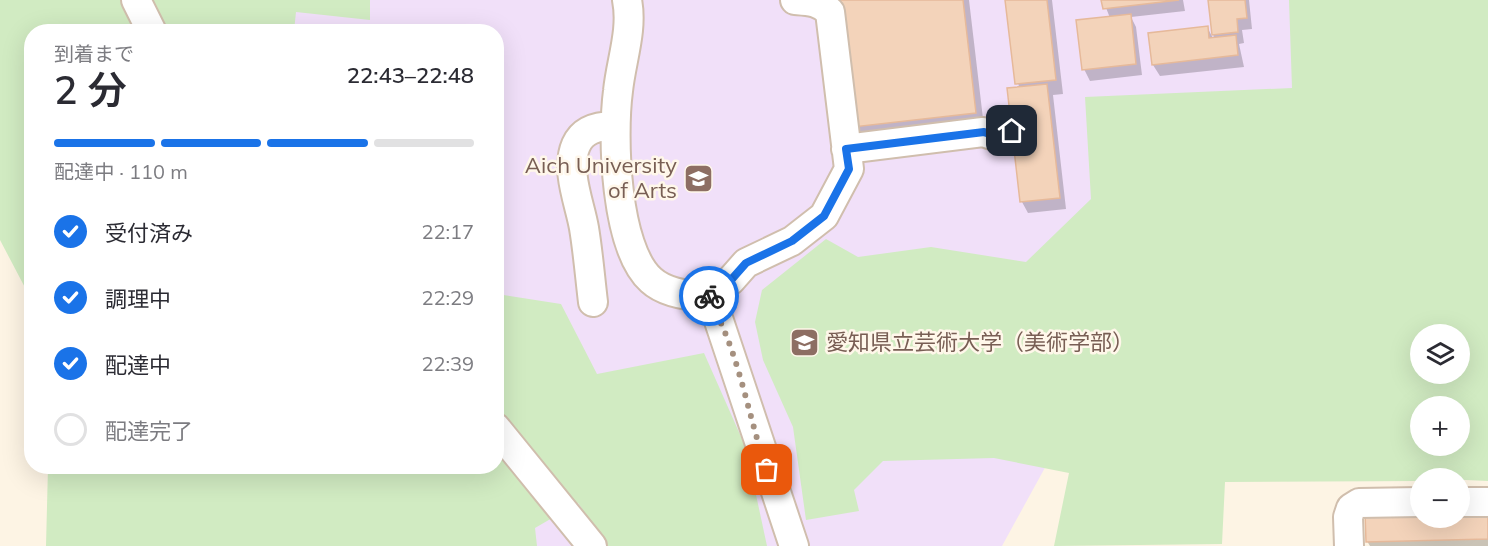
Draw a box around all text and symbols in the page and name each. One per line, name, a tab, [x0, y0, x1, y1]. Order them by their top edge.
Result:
text: 到着まで	[54, 41, 134, 66]
text: 22:43–22:48	[347, 61, 474, 89]
text: 2 分	[54, 65, 127, 114]
pin	[986, 105, 1037, 156]
icon: home	[995, 114, 1028, 147]
place label: Aich University of Arts	[525, 151, 677, 204]
text: 配達中 · 110 m	[54, 159, 188, 184]
school or university icon: Aich University of Arts	[682, 162, 714, 194]
icon: check	[54, 215, 87, 248]
text: 受付済み	[105, 219, 193, 247]
text: 22:17	[421, 219, 474, 244]
courier	[679, 266, 739, 326]
icon: bike	[693, 280, 726, 313]
icon: check	[54, 281, 87, 314]
text: 調理中	[105, 285, 171, 313]
text: 22:29	[421, 285, 474, 310]
map controls	[1410, 324, 1470, 528]
button: layers	[1410, 324, 1470, 384]
school or university icon: 愛知県立芸術大学（美術学部）	[789, 326, 821, 358]
place label: 愛知県立芸術大学（美術学部）	[826, 328, 1134, 356]
icon: check	[54, 347, 87, 380]
text: 配達中	[105, 351, 171, 379]
text: 22:39	[421, 351, 474, 376]
button: +	[1410, 396, 1470, 456]
text: 配達完了	[105, 417, 193, 445]
pin	[741, 444, 792, 495]
icon: bag	[750, 453, 783, 486]
button: −	[1410, 468, 1470, 528]

